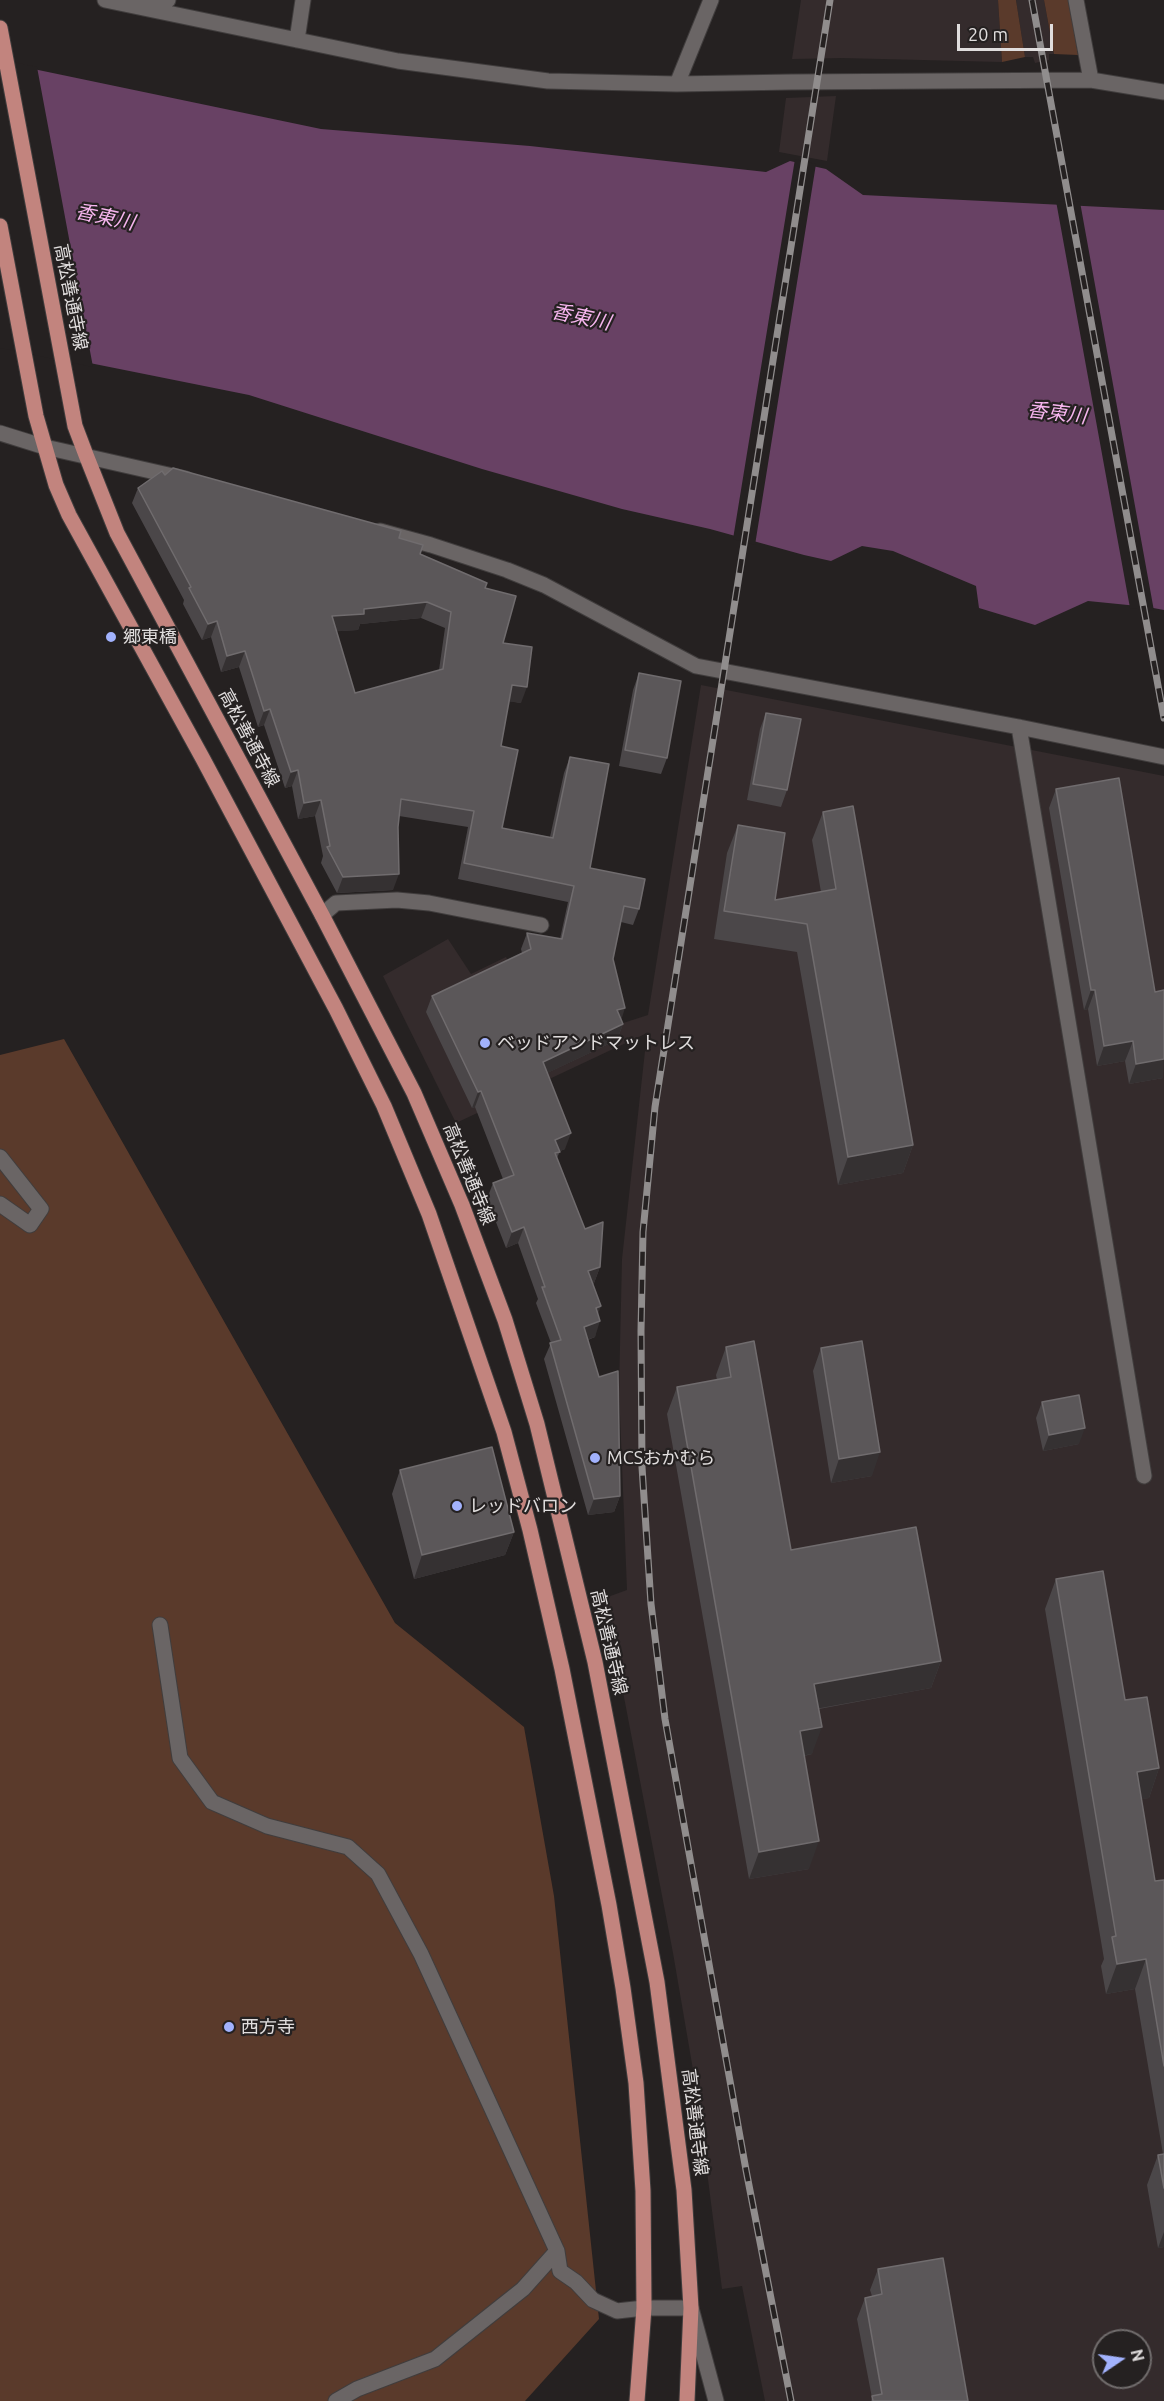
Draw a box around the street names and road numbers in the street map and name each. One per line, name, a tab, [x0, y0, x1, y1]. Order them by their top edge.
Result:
street label: 高松善通寺線	[50, 242, 92, 352]
street label: 高松善通寺線	[214, 685, 284, 791]
street label: 高松善通寺線	[439, 1120, 499, 1228]
street label: 高松善通寺線	[586, 1587, 632, 1697]
street label: 高松善通寺線	[678, 2067, 712, 2177]

